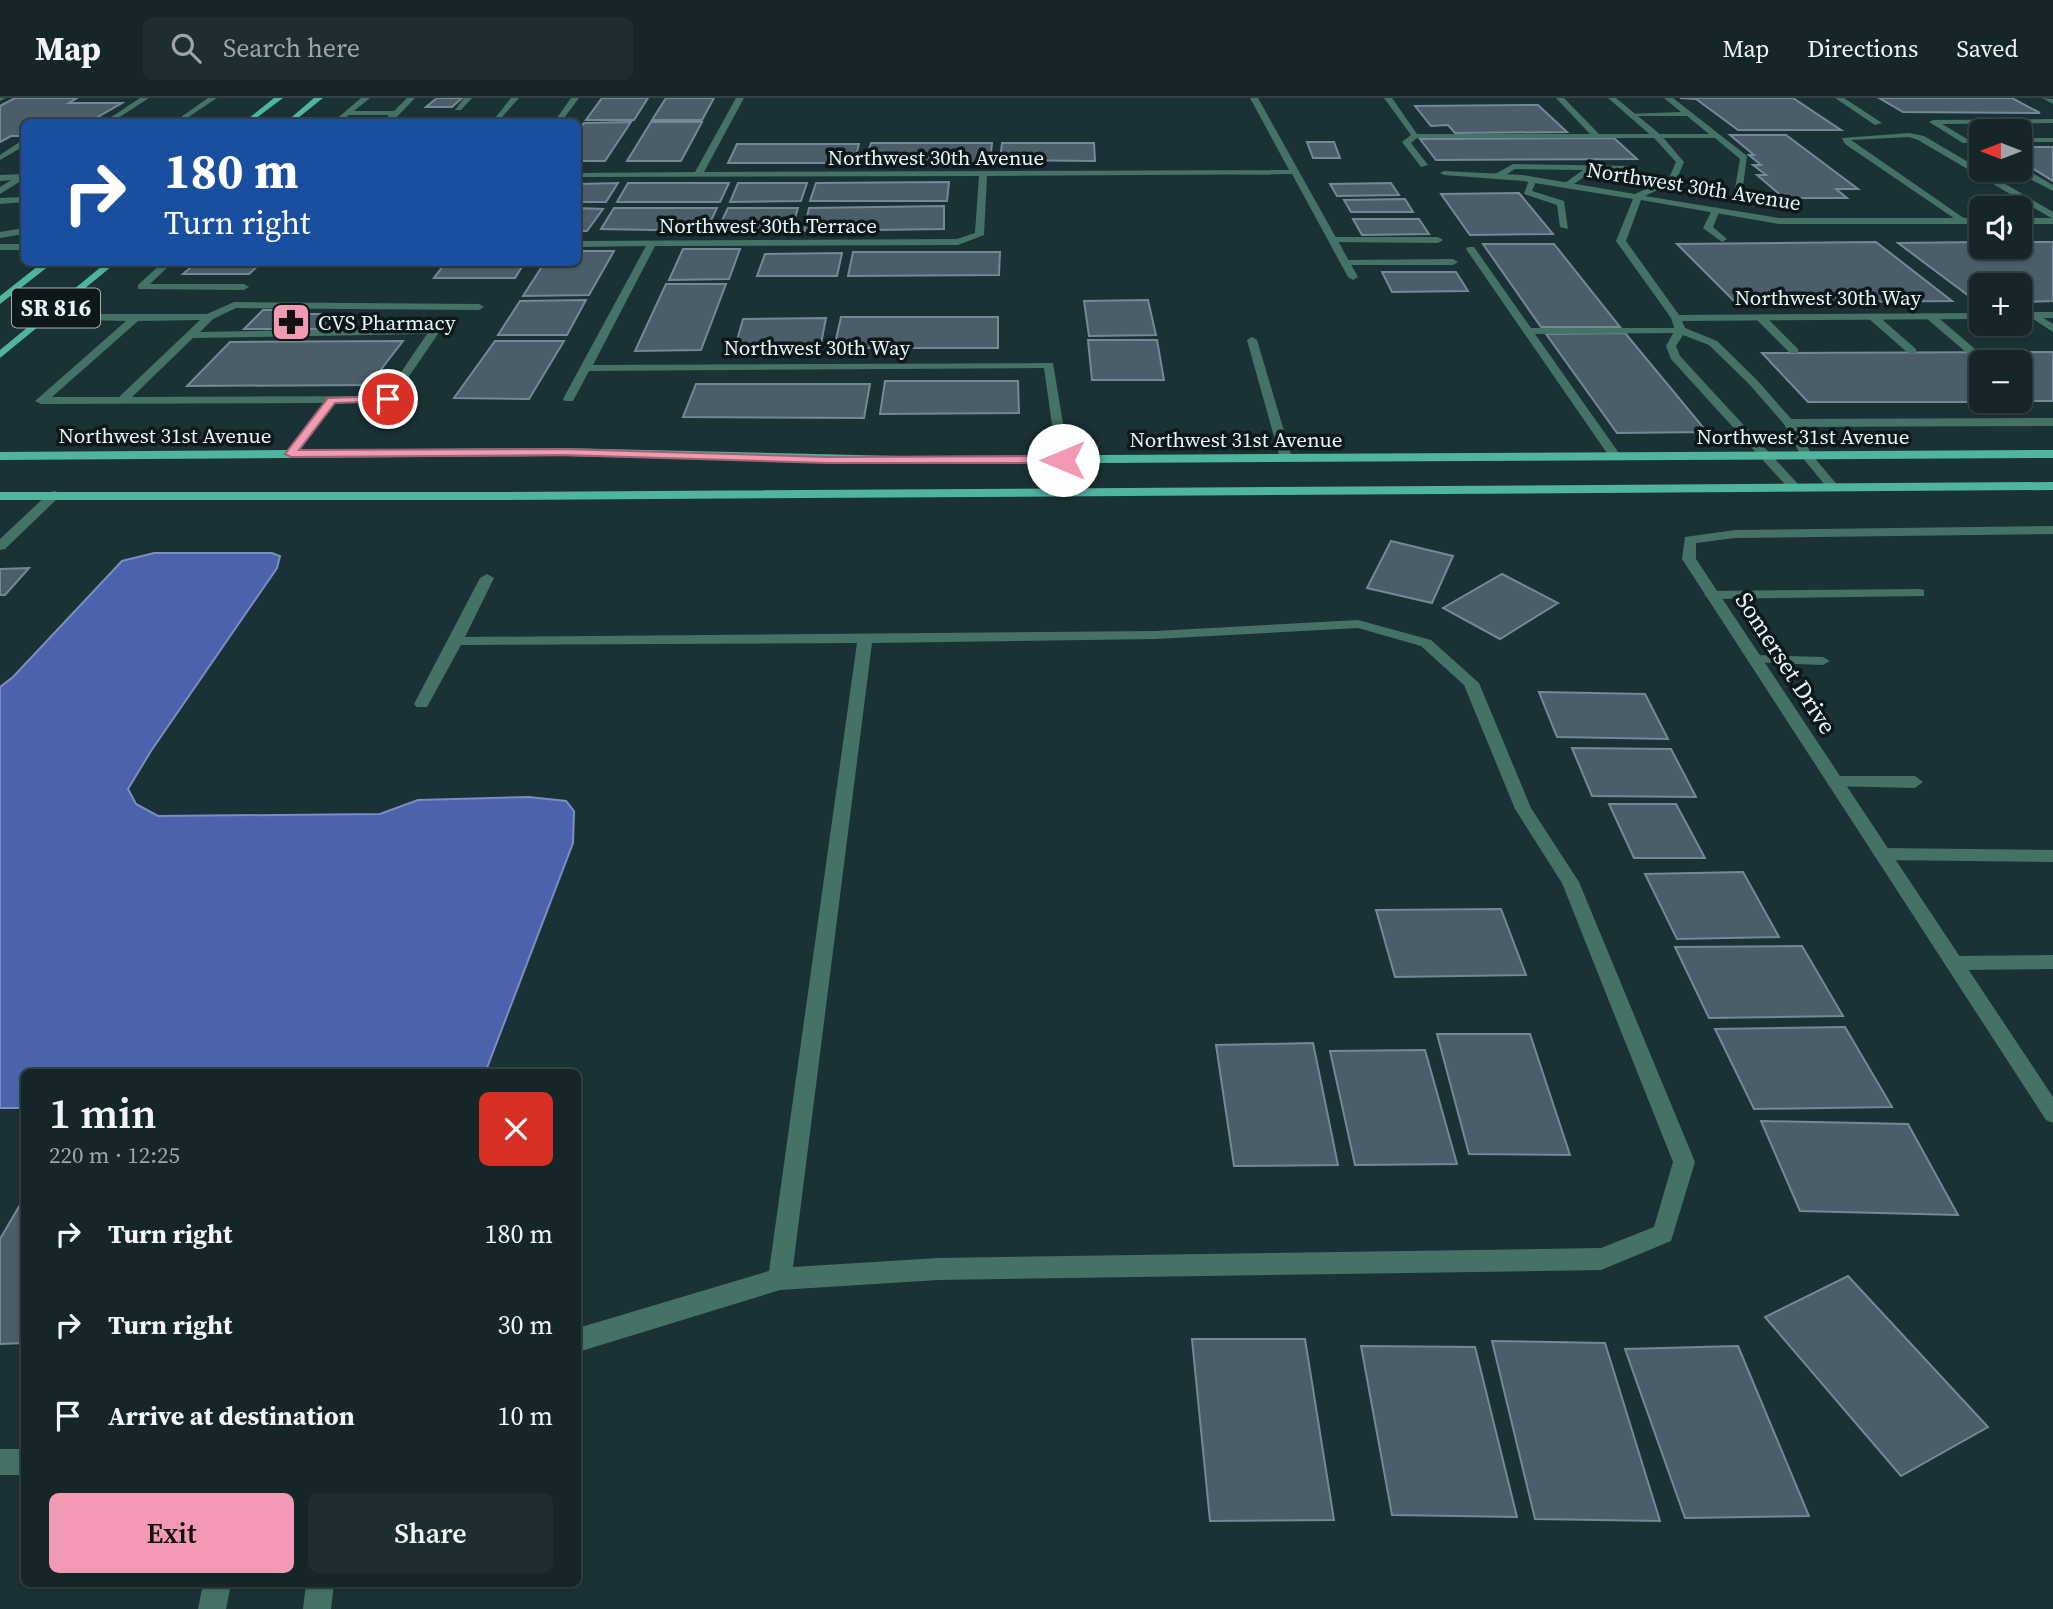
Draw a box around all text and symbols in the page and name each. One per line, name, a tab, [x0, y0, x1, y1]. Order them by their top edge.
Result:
search box	[143, 17, 633, 80]
text: Map	[35, 26, 101, 71]
icon: search	[167, 29, 205, 67]
text: Search here	[223, 30, 360, 66]
text: Map	[1722, 32, 1769, 65]
text: Directions	[1807, 32, 1918, 65]
text: Saved	[1956, 32, 2018, 65]
north arrow	[1969, 119, 2032, 182]
map controls	[1969, 119, 2032, 413]
text: 180 m	[164, 137, 299, 204]
street label: Northwest 30th Avenue	[828, 143, 1044, 172]
icon: right	[49, 147, 140, 238]
street label: Northwest 30th Avenue	[1585, 155, 1803, 217]
button: sound	[1969, 196, 2032, 259]
text: Turn right	[164, 201, 310, 245]
street label: Northwest 30th Terrace	[659, 211, 877, 240]
button: +	[1969, 273, 2032, 336]
street label: Northwest 30th Way	[1735, 283, 1922, 312]
road number: SR 816	[12, 288, 100, 328]
pharmacy icon: CVS Pharmacy	[270, 301, 312, 343]
place label: CVS Pharmacy	[318, 308, 456, 337]
street label: Northwest 30th Way	[724, 333, 911, 362]
button: −	[1969, 350, 2032, 413]
pin	[358, 369, 418, 429]
icon: arrive	[369, 380, 407, 418]
street label: Northwest 31st Avenue	[59, 421, 271, 450]
street label: Northwest 31st Avenue	[1697, 422, 1909, 451]
position arrow	[1026, 423, 1100, 497]
street label: Northwest 31st Avenue	[1130, 425, 1342, 454]
street label: Somerset Drive	[1728, 586, 1844, 740]
text: 1 min	[49, 1084, 157, 1142]
button: close	[479, 1092, 553, 1166]
text: 220 m · 12:25	[49, 1139, 180, 1171]
icon: right	[49, 1215, 87, 1253]
text: Turn right	[108, 1216, 232, 1252]
text: 180 m	[485, 1216, 553, 1252]
icon: right	[49, 1306, 87, 1344]
text: Turn right	[108, 1307, 232, 1343]
text: 30 m	[498, 1307, 553, 1343]
icon: arrive	[49, 1397, 87, 1435]
text: Arrive at destination	[108, 1398, 355, 1434]
text: 10 m	[498, 1398, 553, 1434]
button: Exit	[49, 1493, 294, 1573]
button: Share	[308, 1493, 553, 1573]

